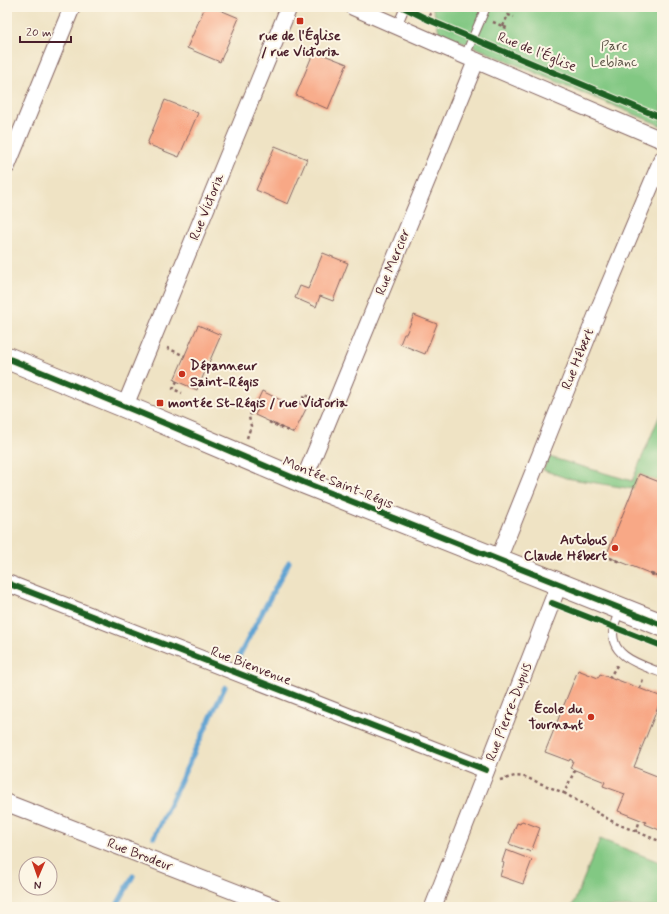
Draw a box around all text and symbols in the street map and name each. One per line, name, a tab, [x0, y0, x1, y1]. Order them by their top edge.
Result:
marker: rue de l'Église / rue Victoria	[295, 16, 305, 26]
scale bar	[20, 18, 71, 44]
text: 20 m	[26, 25, 52, 41]
place label: rue de l'Église / rue Victoria	[259, 27, 341, 61]
street label: Rue de l'Église	[495, 28, 579, 76]
park label: Parc Leblanc	[591, 37, 638, 71]
street label: Rue Victoria	[185, 170, 229, 243]
street label: Rue Mercier	[372, 226, 415, 298]
street label: Rue Hébert	[558, 326, 598, 392]
place label: Dépanneur Saint-Régis	[190, 357, 259, 392]
marker: Dépanneur Saint-Régis	[177, 369, 187, 379]
place label: montée St-Régis / rue Victoria	[168, 394, 348, 413]
marker: montée St-Régis / rue Victoria	[155, 398, 165, 408]
street label: Montée Saint-Régis	[280, 453, 396, 513]
place label: Autobus Claude Hébert	[524, 531, 608, 565]
marker: Autobus Claude Hébert	[610, 543, 620, 553]
street label: Rue Bienvenue	[208, 642, 294, 690]
street label: Rue Pierre-Dupuis	[482, 660, 536, 764]
place label: École du Tournant	[528, 700, 584, 734]
marker: École du Tournant	[586, 712, 596, 722]
street label: Rue Brodeur	[105, 834, 176, 876]
north arrow	[18, 856, 58, 896]
text: N	[34, 878, 42, 892]

